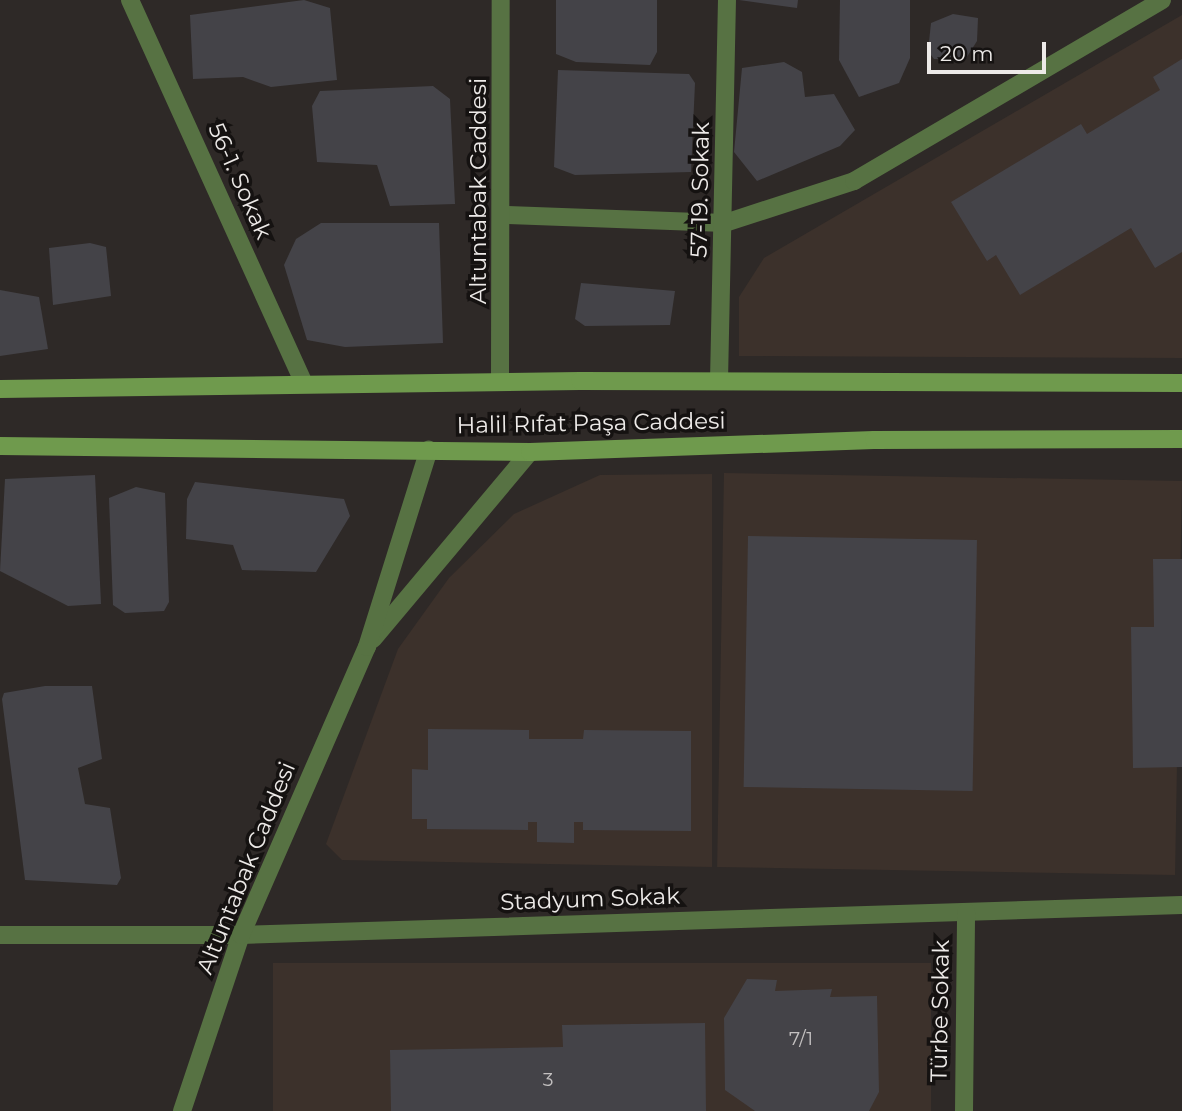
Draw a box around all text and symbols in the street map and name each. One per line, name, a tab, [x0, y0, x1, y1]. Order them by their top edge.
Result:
scale bar	[930, 28, 1049, 72]
text: 20 m	[940, 41, 994, 66]
street label: Altuntabak Caddesi	[464, 78, 492, 304]
street label: 56-1. Sokak	[202, 119, 278, 243]
street label: 57-19. Sokak	[685, 122, 715, 258]
street label: Halil Rıfat Paşa Caddesi	[456, 407, 726, 439]
street label: Altuntabak Caddesi	[191, 758, 301, 978]
street label: Stadyum Sokak	[500, 882, 680, 916]
street label: Türbe Sokak	[925, 940, 955, 1082]
house number: 7/1	[789, 1028, 813, 1050]
house number: 3	[543, 1069, 553, 1091]

